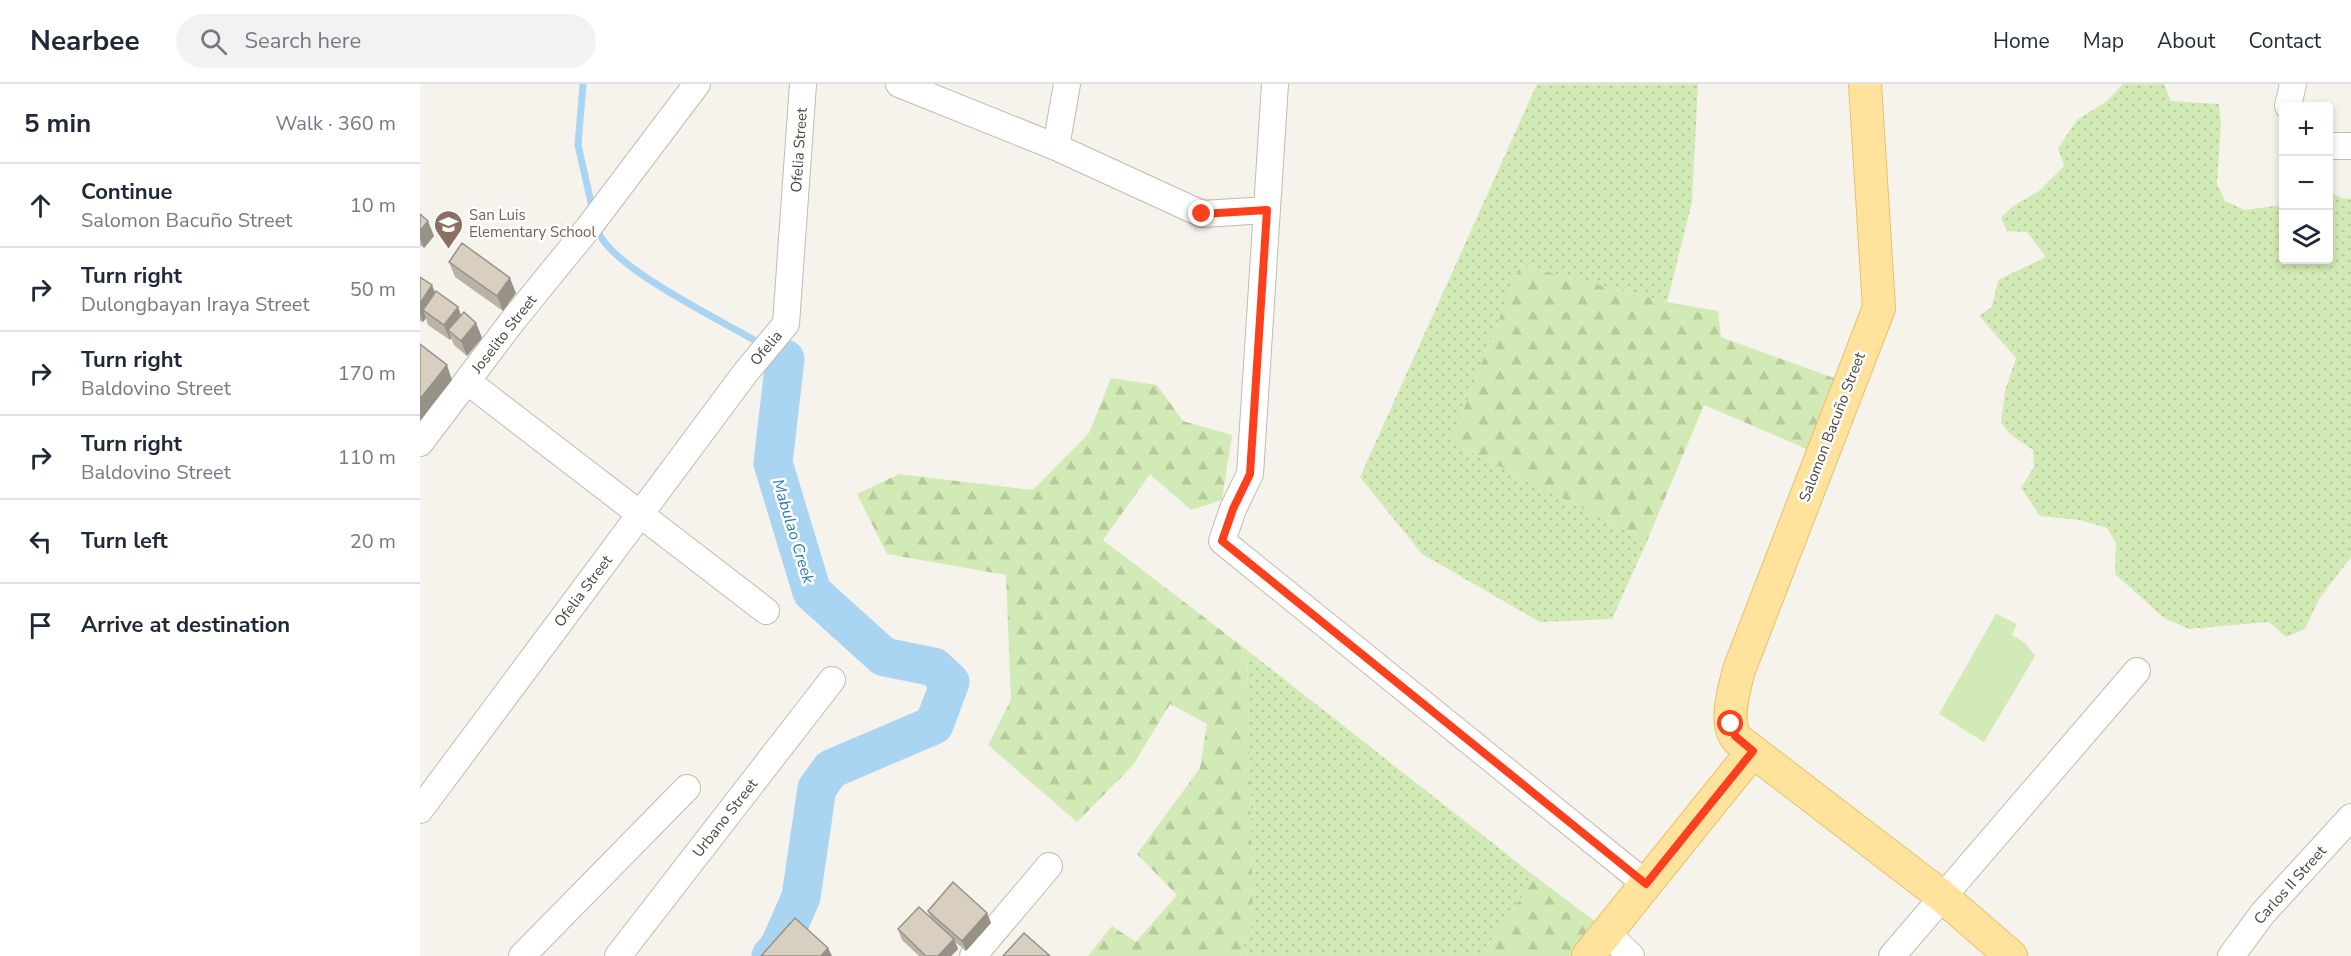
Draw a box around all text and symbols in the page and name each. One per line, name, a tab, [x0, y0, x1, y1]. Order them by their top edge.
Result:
search box	[176, 14, 596, 68]
text: Nearbee	[30, 22, 140, 60]
icon: search	[197, 25, 230, 58]
text: Search here	[245, 26, 361, 56]
text: Home	[1993, 27, 2050, 55]
text: Map	[2083, 27, 2124, 55]
text: About	[2157, 27, 2215, 55]
text: Contact	[2248, 27, 2321, 55]
map controls	[2279, 102, 2333, 264]
button: +	[2279, 102, 2333, 156]
text: 5 min	[24, 106, 91, 141]
street label: Ofelia Street	[786, 106, 812, 193]
text: Walk · 360 m	[276, 110, 396, 137]
button: −	[2279, 156, 2333, 210]
text: Continue	[81, 177, 172, 207]
icon: ahead	[24, 189, 57, 222]
text: 10 m	[350, 192, 396, 219]
route end	[1188, 200, 1214, 226]
place label: San Luis Elementary School	[469, 205, 596, 242]
text: Salomon Bacuño Street	[81, 207, 292, 234]
school or university icon: San Luis Elementary School	[432, 208, 464, 250]
button: layers	[2279, 210, 2333, 264]
text: Turn right	[81, 261, 182, 291]
icon: right	[24, 273, 57, 306]
text: 50 m	[350, 276, 396, 303]
street label: Joselito Street	[466, 290, 541, 378]
text: Dulongbayan Iraya Street	[81, 291, 310, 318]
street label: Ofelia	[745, 326, 787, 370]
text: Turn right	[81, 345, 182, 375]
street label: Salomon Bacuño Street	[1794, 349, 1870, 505]
icon: right	[24, 357, 57, 390]
text: 170 m	[338, 360, 396, 387]
text: Baldovino Street	[81, 375, 231, 402]
text: Turn right	[81, 429, 182, 459]
icon: right	[24, 441, 57, 474]
text: 110 m	[338, 444, 396, 471]
text: Baldovino Street	[81, 459, 231, 486]
water label: Mabulao Creek	[767, 476, 820, 587]
icon: left	[24, 525, 57, 558]
text: Turn left	[81, 526, 168, 556]
text: 20 m	[350, 528, 396, 555]
street label: Ofelia Street	[549, 550, 617, 631]
icon: arrive	[24, 609, 57, 642]
text: Arrive at destination	[81, 610, 290, 640]
route start	[1717, 710, 1743, 736]
street label: Urbano Street	[688, 774, 762, 861]
street label: Carlos II Street	[2249, 841, 2331, 929]

